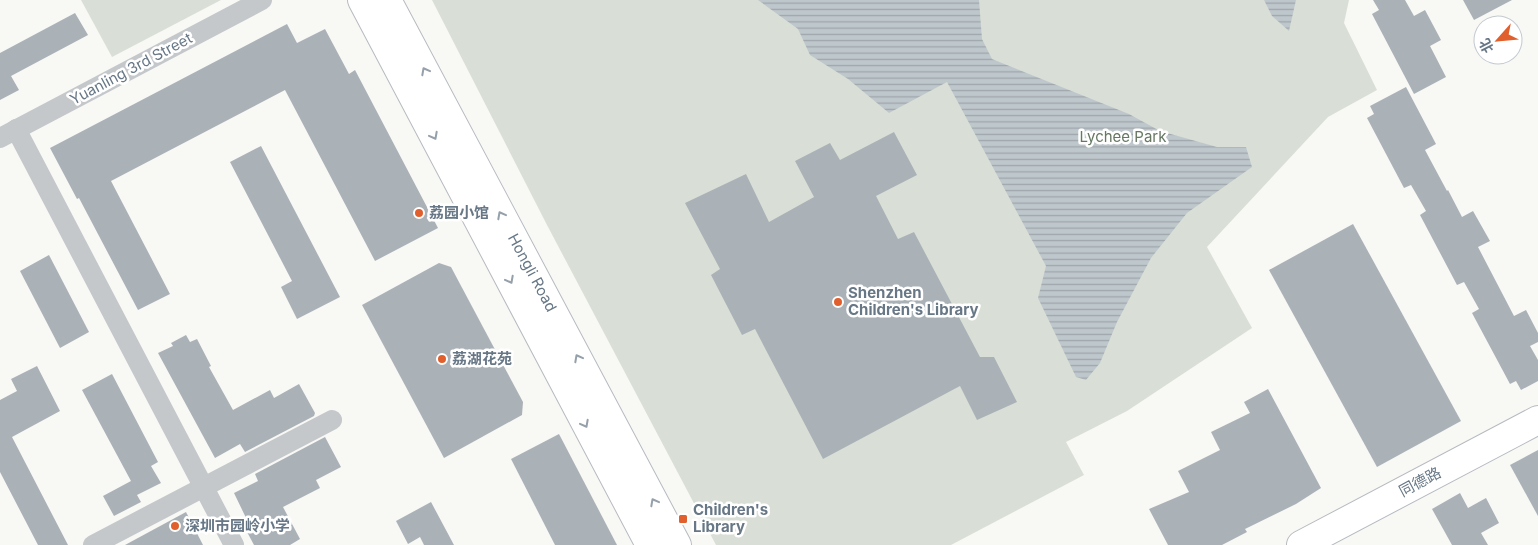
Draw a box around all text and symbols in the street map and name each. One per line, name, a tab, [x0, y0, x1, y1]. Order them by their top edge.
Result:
north arrow	[1473, 15, 1523, 65]
street label: Yuanling 3rd Street	[66, 28, 195, 109]
text: 北	[1475, 36, 1497, 56]
one-way arrow	[421, 68, 431, 77]
park label: Lychee Park	[1080, 127, 1167, 146]
one-way arrow	[428, 131, 438, 140]
place label: 荔园小馆	[429, 203, 489, 222]
marker: 荔园小馆	[413, 207, 425, 219]
one-way arrow	[498, 211, 508, 220]
street label: Hongli Road	[504, 230, 561, 315]
one-way arrow	[504, 275, 514, 284]
place label: Shenzhen Children's Library	[848, 283, 979, 319]
marker: Shenzhen Children's Library	[832, 296, 844, 308]
place label: 荔湖花苑	[452, 349, 512, 368]
marker: 荔湖花苑	[436, 353, 448, 365]
one-way arrow	[574, 355, 584, 364]
one-way arrow	[579, 419, 589, 428]
street label: 同德路	[1395, 463, 1444, 501]
one-way arrow	[650, 498, 660, 507]
place label: Children's Library	[693, 500, 768, 536]
marker: Children's Library	[677, 513, 689, 525]
place label: 深圳市园岭小学	[185, 516, 290, 535]
marker: 深圳市园岭小学	[169, 520, 181, 532]

